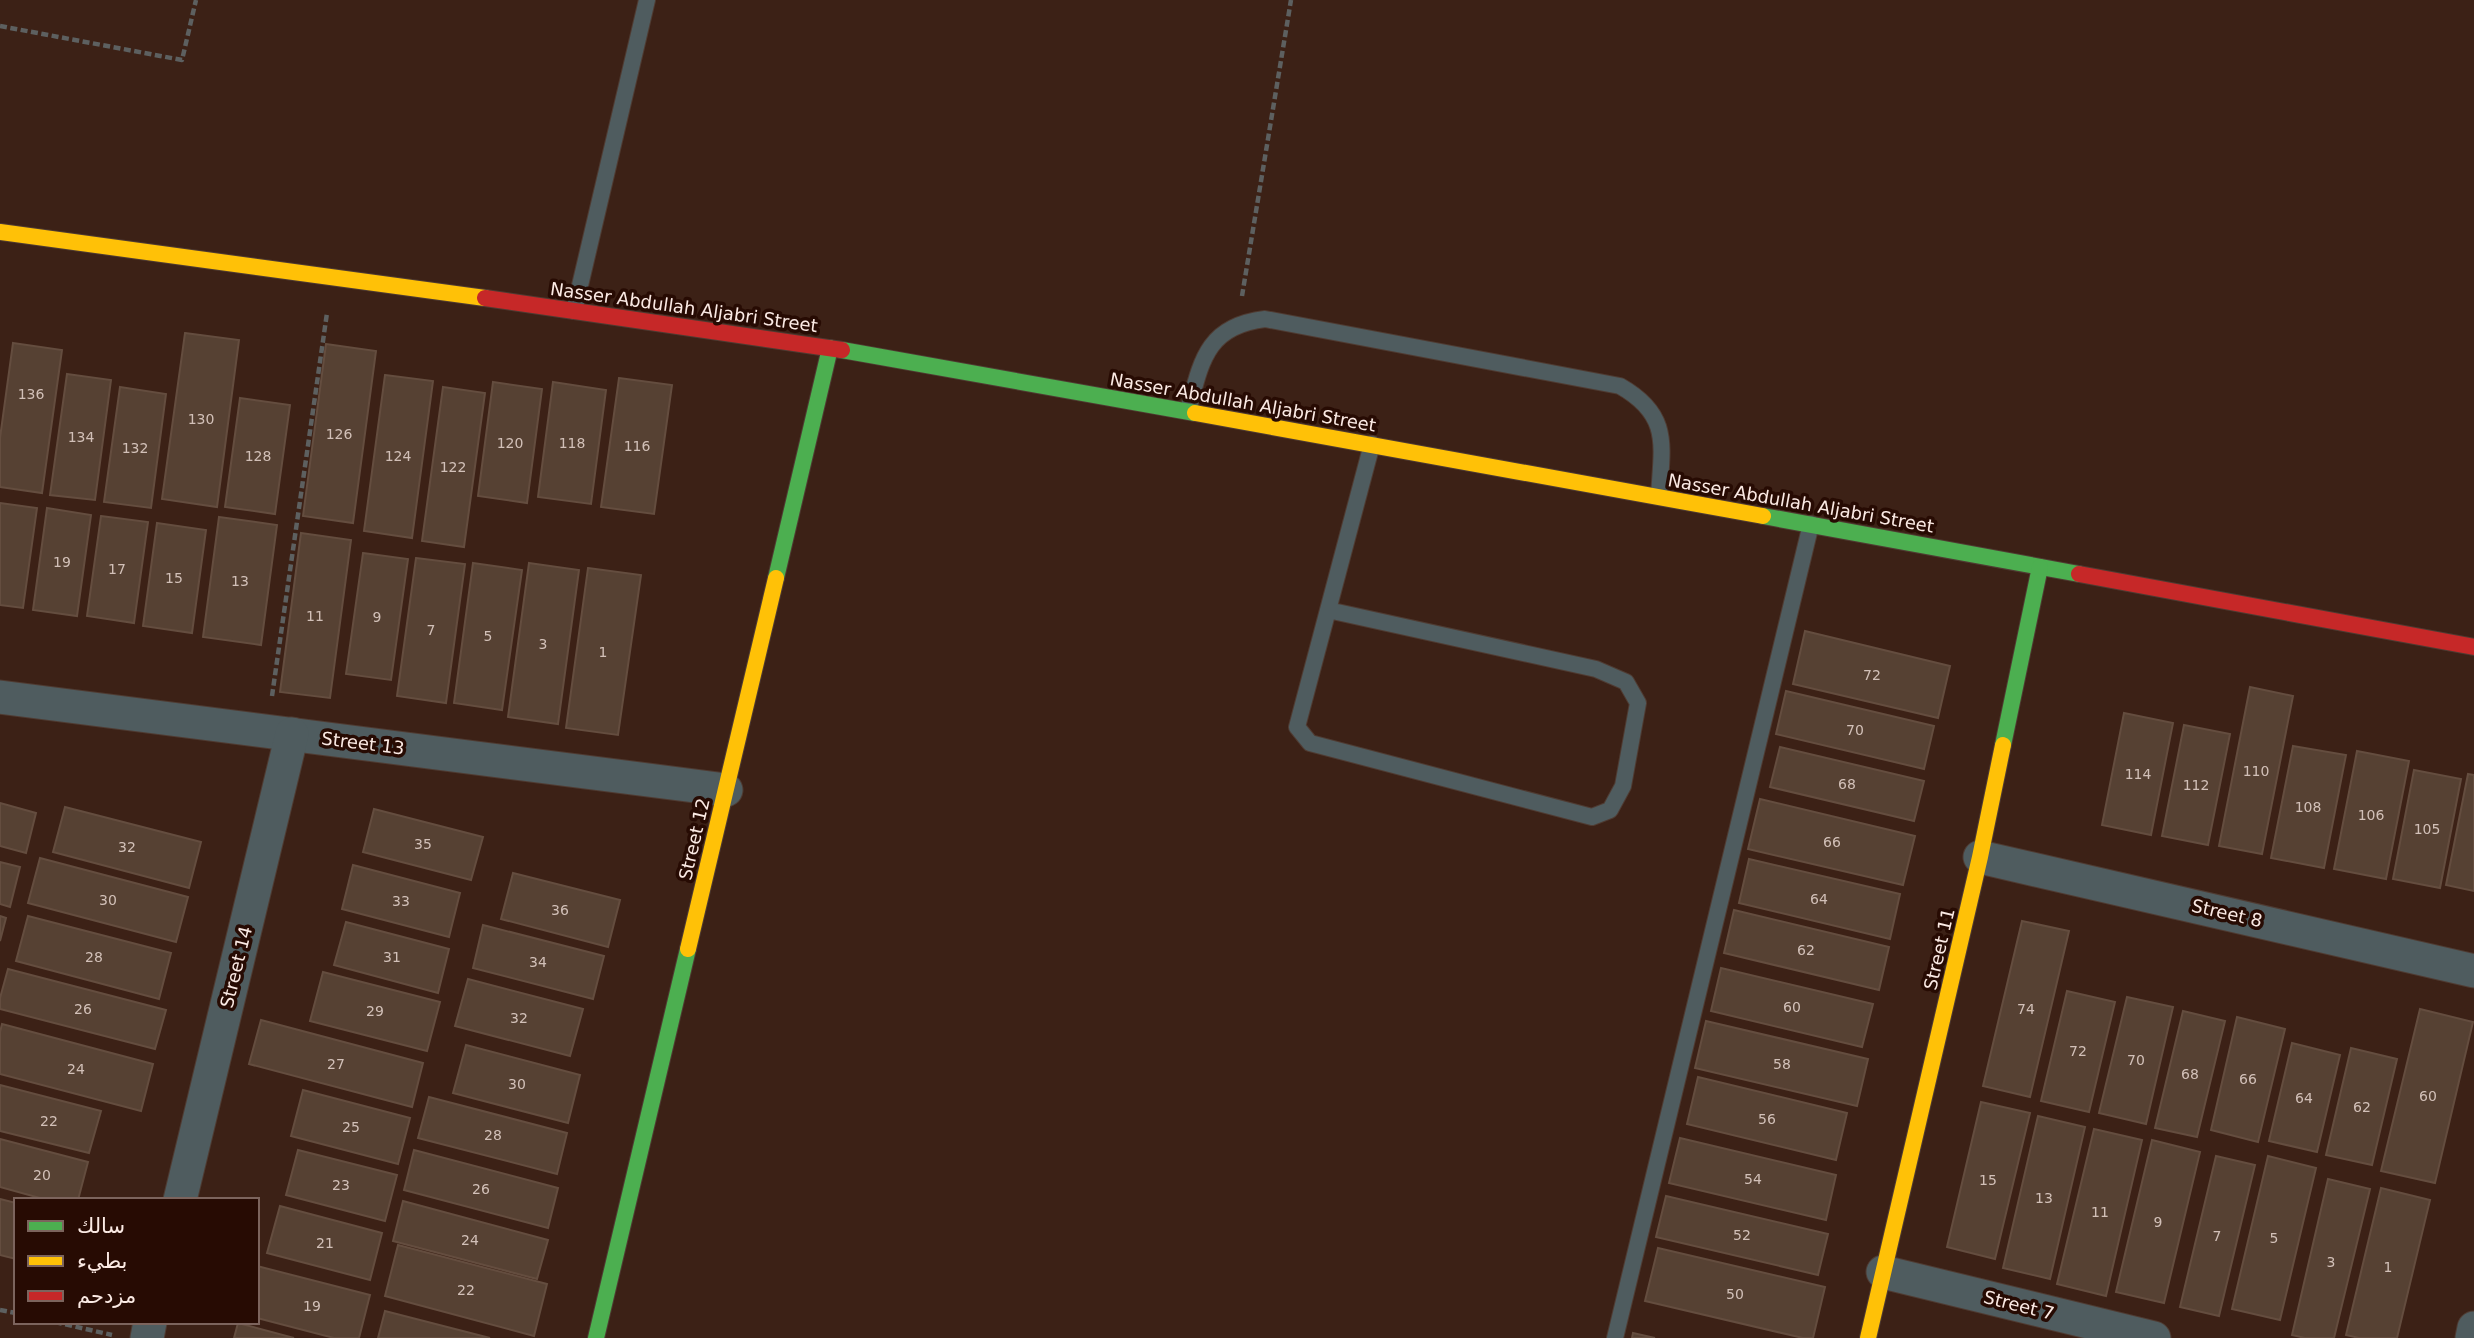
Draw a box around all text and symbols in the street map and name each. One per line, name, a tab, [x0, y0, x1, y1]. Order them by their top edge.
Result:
street label: Nasser Abdullah Aljabri Street	[549, 278, 819, 336]
street label: Nasser Abdullah Aljabri Street	[1108, 368, 1378, 436]
house number: 136	[18, 386, 44, 402]
house number: 130	[188, 411, 214, 427]
house number: 126	[326, 426, 352, 442]
house number: 134	[68, 429, 94, 445]
house number: 120	[497, 435, 523, 451]
house number: 118	[559, 435, 585, 451]
house number: 116	[624, 438, 650, 454]
house number: 132	[122, 440, 148, 456]
house number: 128	[245, 448, 271, 464]
house number: 124	[385, 448, 411, 464]
house number: 122	[440, 459, 466, 475]
street label: Nasser Abdullah Aljabri Street	[1666, 469, 1936, 537]
house number: 19	[53, 554, 71, 570]
house number: 17	[108, 561, 126, 577]
house number: 15	[165, 570, 183, 586]
house number: 13	[231, 573, 249, 589]
house number: 11	[306, 608, 324, 624]
house number: 9	[373, 609, 381, 625]
house number: 7	[427, 622, 435, 638]
house number: 5	[484, 628, 492, 644]
house number: 3	[539, 636, 547, 652]
house number: 1	[599, 644, 607, 660]
house number: 72	[1863, 667, 1881, 683]
house number: 70	[1846, 722, 1864, 738]
street label: Street 13	[320, 728, 406, 758]
house number: 110	[2243, 763, 2269, 779]
house number: 114	[2125, 766, 2151, 782]
house number: 68	[1838, 776, 1856, 792]
house number: 112	[2183, 777, 2209, 793]
street label: Street 12	[674, 796, 714, 882]
house number: 108	[2295, 799, 2321, 815]
house number: 106	[2358, 807, 2384, 823]
house number: 105	[2414, 821, 2440, 837]
house number: 66	[1823, 834, 1841, 850]
house number: 35	[414, 836, 432, 852]
house number: 32	[118, 839, 136, 855]
house number: 64	[1810, 891, 1828, 907]
house number: 30	[99, 892, 117, 908]
house number: 33	[392, 893, 410, 909]
street label: Street 8	[2190, 895, 2264, 931]
house number: 36	[551, 902, 569, 918]
street label: Street 11	[1919, 906, 1959, 992]
street label: Street 14	[216, 924, 256, 1010]
house number: 62	[1797, 942, 1815, 958]
house number: 28	[85, 949, 103, 965]
house number: 31	[383, 949, 401, 965]
house number: 34	[529, 954, 547, 970]
house number: 60	[1783, 999, 1801, 1015]
house number: 26	[74, 1001, 92, 1017]
house number: 74	[2017, 1001, 2035, 1017]
house number: 29	[366, 1003, 384, 1019]
house number: 32	[510, 1010, 528, 1026]
house number: 72	[2069, 1043, 2087, 1059]
house number: 70	[2127, 1052, 2145, 1068]
house number: 27	[327, 1056, 345, 1072]
house number: 58	[1773, 1056, 1791, 1072]
house number: 24	[67, 1061, 85, 1077]
house number: 68	[2181, 1066, 2199, 1082]
house number: 66	[2239, 1071, 2257, 1087]
house number: 30	[508, 1076, 526, 1092]
house number: 60	[2419, 1088, 2437, 1104]
house number: 64	[2295, 1090, 2313, 1106]
house number: 62	[2353, 1099, 2371, 1115]
house number: 56	[1758, 1111, 1776, 1127]
house number: 22	[40, 1113, 58, 1129]
house number: 25	[342, 1119, 360, 1135]
house number: 28	[484, 1127, 502, 1143]
house number: 20	[33, 1167, 51, 1183]
house number: 54	[1744, 1171, 1762, 1187]
house number: 15	[1979, 1172, 1997, 1188]
house number: 23	[332, 1177, 350, 1193]
house number: 26	[472, 1181, 490, 1197]
house number: 13	[2035, 1190, 2053, 1206]
legend	[14, 1198, 259, 1324]
house number: 11	[2091, 1204, 2109, 1220]
text: سالك	[77, 1214, 125, 1238]
house number: 9	[2154, 1214, 2162, 1230]
house number: 52	[1733, 1227, 1751, 1243]
house number: 7	[2213, 1228, 2221, 1244]
house number: 5	[2270, 1230, 2278, 1246]
house number: 24	[461, 1232, 479, 1248]
house number: 21	[316, 1235, 334, 1251]
text: بطيء	[77, 1249, 127, 1273]
house number: 3	[2327, 1254, 2335, 1270]
house number: 1	[2384, 1259, 2392, 1275]
house number: 22	[457, 1282, 475, 1298]
text: مزدحم	[77, 1284, 136, 1309]
house number: 50	[1726, 1286, 1744, 1302]
street label: Street 7	[1982, 1286, 2056, 1324]
house number: 19	[303, 1298, 321, 1314]

